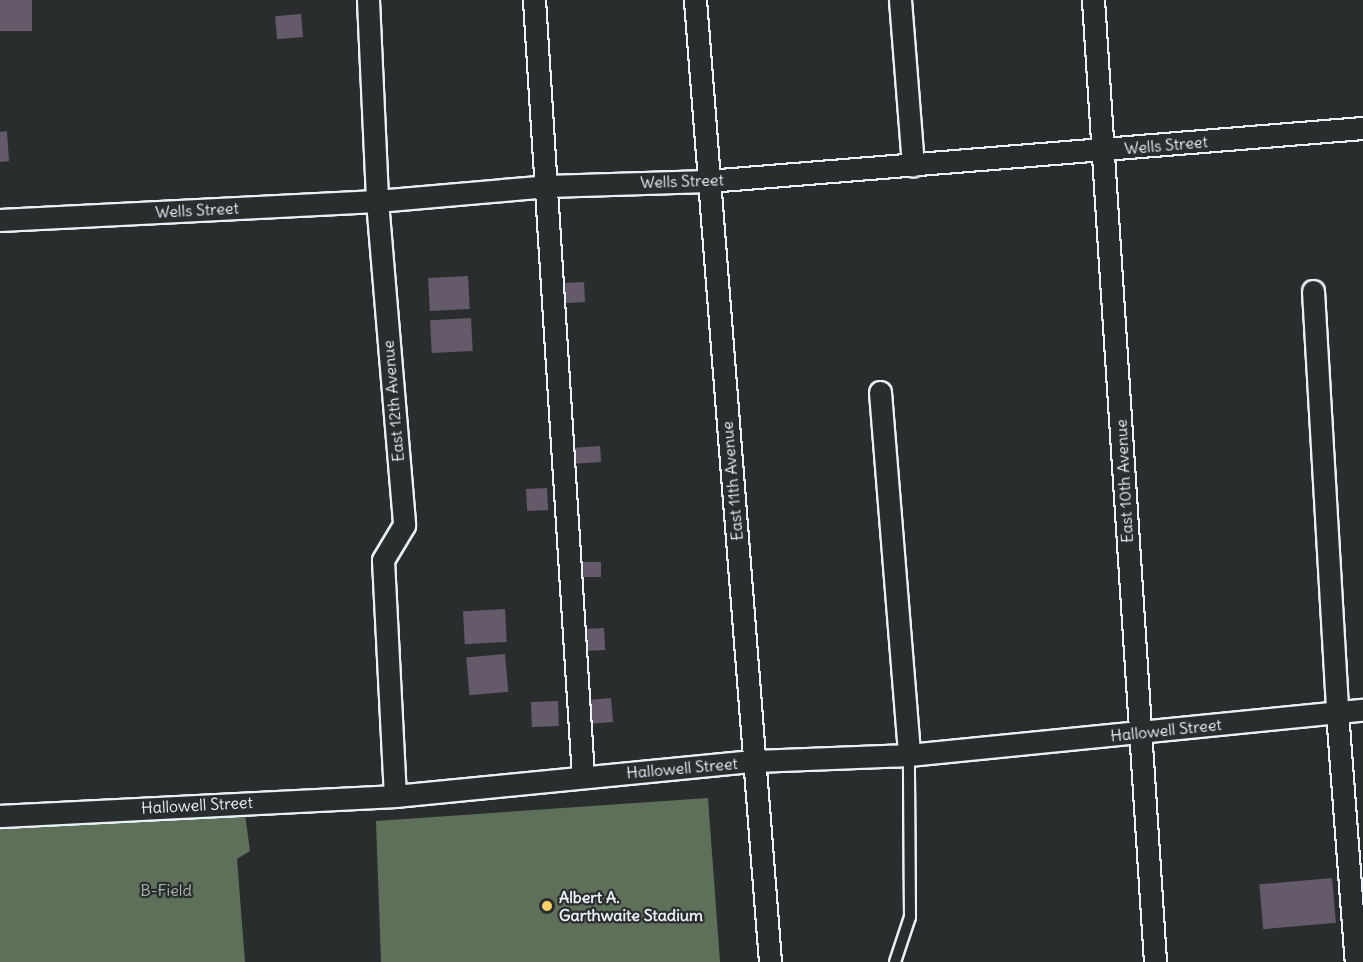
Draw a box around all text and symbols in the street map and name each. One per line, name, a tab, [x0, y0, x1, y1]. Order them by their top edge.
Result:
street label: Wells Street	[1124, 132, 1208, 158]
street label: Wells Street	[640, 170, 724, 192]
street label: Wells Street	[155, 198, 239, 222]
street label: East 12th Avenue	[378, 339, 408, 463]
street label: East 10th Avenue	[1111, 419, 1137, 543]
street label: East 11th Avenue	[717, 421, 747, 541]
street label: Hallowell Street	[1109, 715, 1223, 745]
street label: Hallowell Street	[626, 754, 738, 782]
street label: Hallowell Street	[141, 792, 253, 818]
park label: B-Field	[140, 880, 192, 900]
place label: Albert A. Garthwaite Stadium	[559, 887, 703, 925]
marker: Albert A. Garthwaite Stadium	[540, 899, 554, 913]

